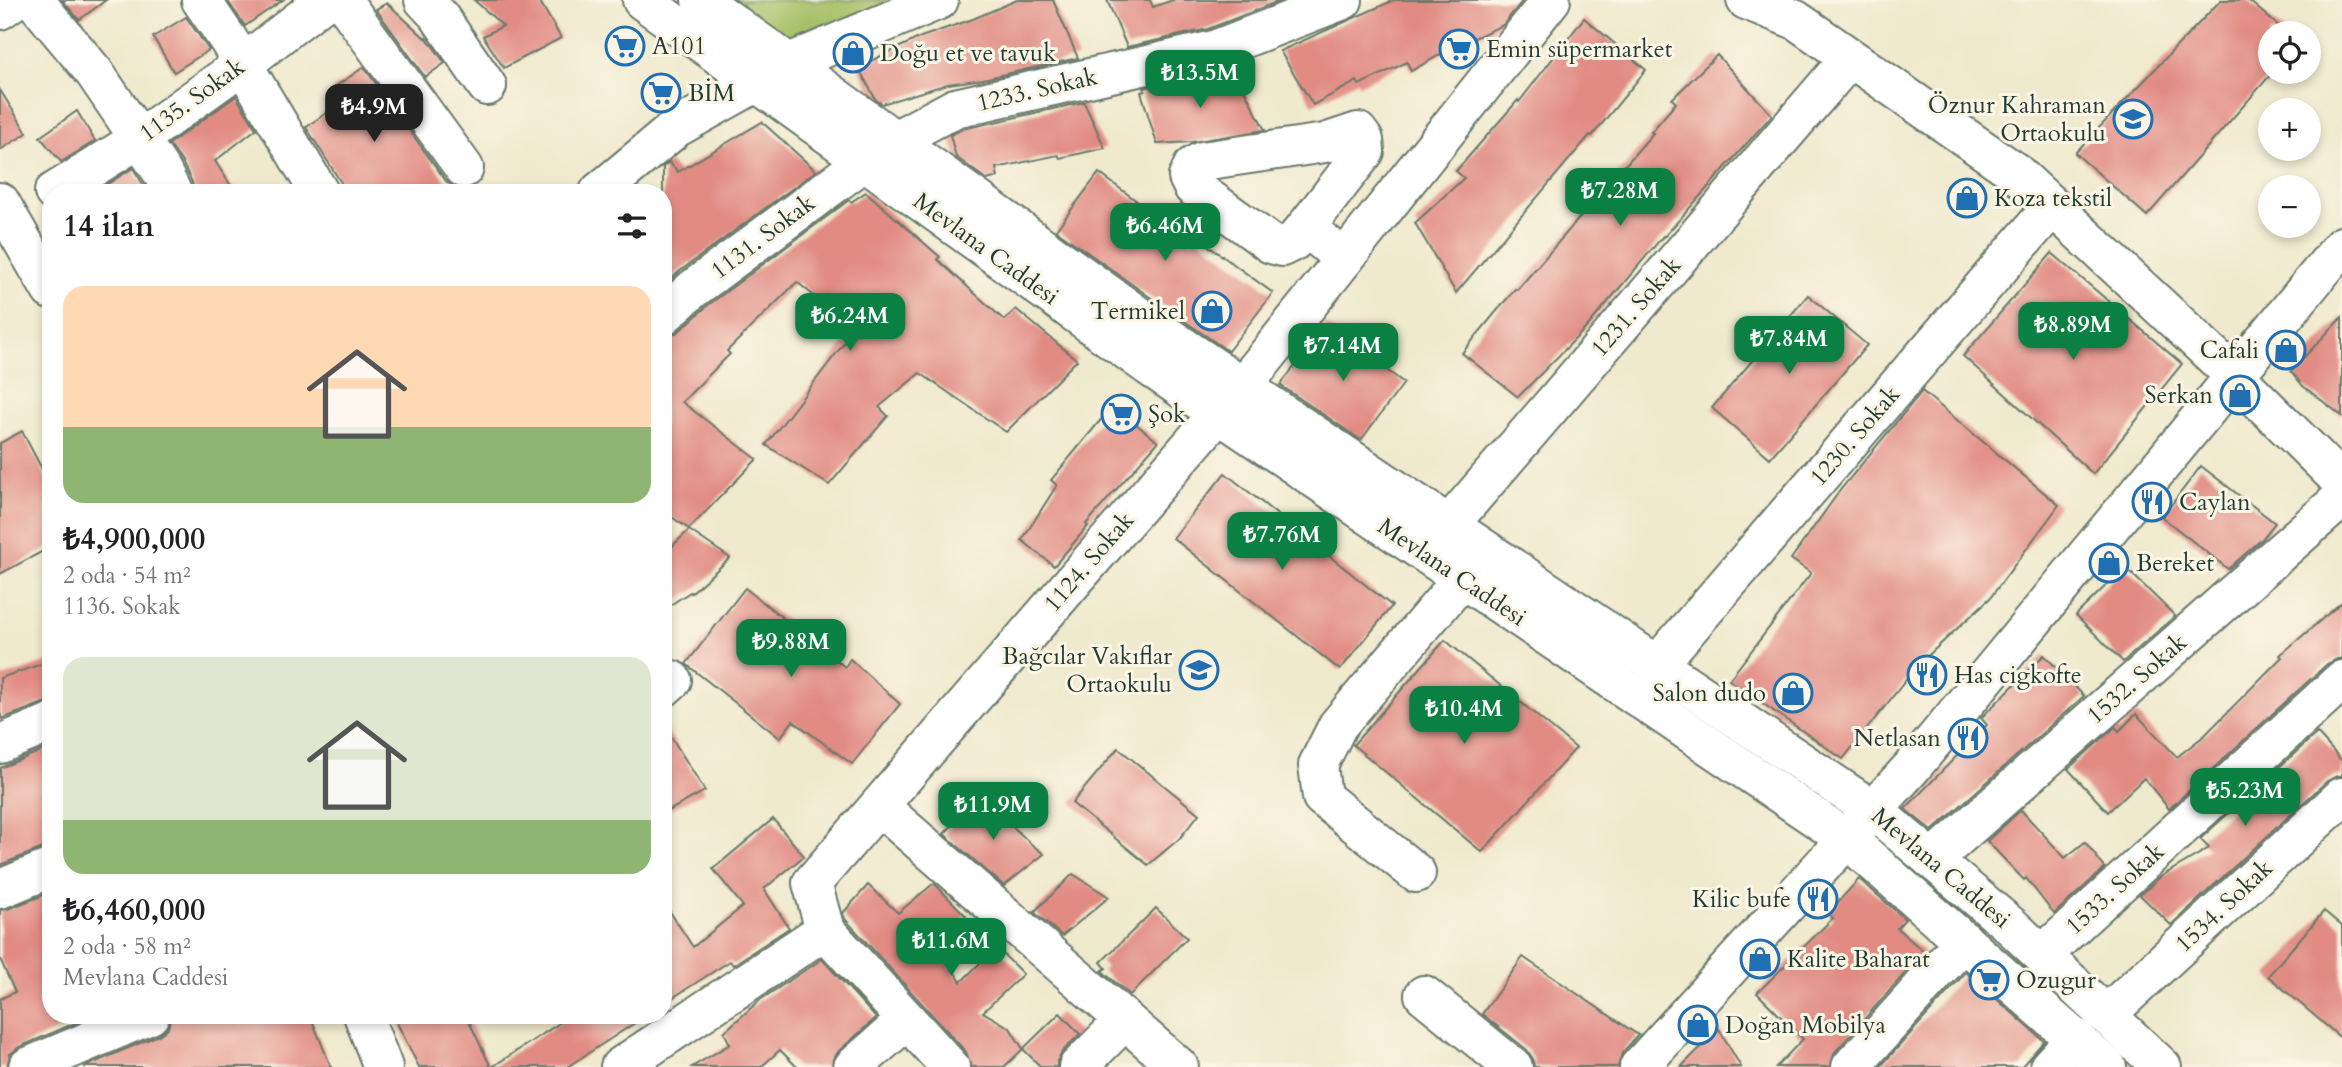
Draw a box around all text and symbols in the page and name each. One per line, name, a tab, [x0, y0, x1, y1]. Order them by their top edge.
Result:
map controls	[2258, 21, 2321, 238]
button: locate	[2258, 21, 2321, 84]
supermarket icon: A101	[604, 25, 646, 67]
supermarket icon: Emin süpermarket	[1438, 28, 1480, 70]
place label: A101	[652, 30, 706, 63]
shop icon: Doğu et ve tavuk	[832, 32, 874, 74]
place label: Emin süpermarket	[1486, 33, 1673, 66]
place label: Doğu et ve tavuk	[880, 37, 1056, 70]
street label: 1135. Sokak	[133, 50, 251, 149]
pin: ₺13.5M	[1143, 50, 1257, 110]
text: ₺13.5M	[1161, 57, 1239, 88]
street label: 1233. Sokak	[973, 60, 1101, 120]
supermarket icon: BİM	[640, 72, 682, 114]
place label: BİM	[688, 77, 736, 110]
pin: ₺4.9M	[325, 85, 423, 144]
place label: Öznur Kahraman Ortaokulu	[1928, 89, 2106, 150]
text: ₺4.9M	[341, 91, 407, 122]
school or university icon: Öznur Kahraman Ortaokulu	[2112, 98, 2154, 140]
button: +	[2258, 98, 2321, 161]
pin: ₺7.28M	[1563, 168, 1677, 228]
text: ₺7.28M	[1581, 175, 1659, 206]
button: −	[2258, 175, 2321, 238]
shop icon: Koza tekstil	[1946, 177, 1988, 219]
place label: Koza tekstil	[1994, 182, 2112, 215]
street label: Mevlana Caddesi	[907, 185, 1066, 313]
street label: 1131. Sokak	[704, 187, 822, 287]
pin: ₺6.46M	[1108, 204, 1222, 263]
text: 14 ilan	[63, 206, 154, 247]
icon: filters	[613, 207, 651, 245]
text: ₺6.46M	[1126, 210, 1204, 241]
street label: 1231. Sokak	[1583, 250, 1689, 364]
shop icon: Termikel	[1191, 290, 1233, 332]
pin: ₺6.24M	[793, 294, 907, 353]
place label: Termikel	[1091, 295, 1185, 328]
text: ₺6.24M	[811, 300, 889, 331]
pin: ₺8.89M	[2016, 302, 2130, 362]
text: ₺8.89M	[2034, 309, 2112, 340]
pin: ₺7.84M	[1732, 316, 1846, 376]
text: ₺7.84M	[1750, 323, 1828, 354]
pin: ₺7.14M	[1286, 324, 1400, 383]
shop icon: Cafali	[2265, 329, 2307, 371]
text: ₺7.14M	[1304, 330, 1382, 361]
icon: home	[294, 331, 420, 457]
place label: Cafali	[2200, 334, 2259, 367]
shop icon: Serkan	[2219, 374, 2261, 416]
street label: 1230. Sokak	[1802, 379, 1908, 493]
place label: Serkan	[2144, 379, 2213, 412]
supermarket icon: Şok	[1100, 393, 1142, 435]
place label: Şok	[1148, 398, 1186, 431]
restaurant icon: Caylan	[2131, 481, 2173, 523]
place label: Caylan	[2179, 486, 2251, 519]
street label: 1124. Sokak	[1036, 505, 1142, 619]
street label: Mevlana Caddesi	[1371, 510, 1533, 634]
pin: ₺7.76M	[1225, 512, 1339, 572]
text: ₺4,900,000	[63, 519, 205, 560]
text: ₺7.76M	[1243, 519, 1321, 550]
shop icon: Bereket	[2088, 542, 2130, 584]
place label: Bereket	[2136, 547, 2215, 580]
text: 2 oda · 54 m²	[63, 560, 191, 591]
text: 1136. Sokak	[63, 591, 181, 622]
pin: ₺9.88M	[734, 620, 848, 679]
text: ₺9.88M	[752, 626, 830, 657]
street label: 1532. Sokak	[2080, 626, 2194, 732]
place label: Bağcılar Vakıflar Ortaokulu	[1002, 640, 1172, 701]
school or university icon: Bağcılar Vakıflar Ortaokulu	[1178, 649, 1220, 691]
restaurant icon: Has cigkofte	[1906, 654, 1948, 696]
place label: Has cigkofte	[1954, 659, 2082, 692]
shop icon: Salon dudo	[1772, 672, 1814, 714]
place label: Salon dudo	[1653, 677, 1766, 710]
pin: ₺10.4M	[1407, 686, 1521, 746]
text: ₺10.4M	[1425, 693, 1503, 724]
icon: home	[294, 702, 420, 828]
restaurant icon: Netlasan	[1947, 717, 1989, 759]
place label: Netlasan	[1854, 722, 1941, 755]
pin: ₺5.23M	[2188, 768, 2302, 828]
text: ₺5.23M	[2206, 775, 2284, 806]
pin: ₺11.9M	[936, 782, 1050, 842]
text: ₺11.9M	[954, 789, 1032, 820]
street label: Mevlana Caddesi	[1864, 800, 2018, 936]
street label: 1533. Sokak	[2058, 836, 2172, 942]
street label: 1534. Sokak	[2168, 852, 2280, 960]
restaurant icon: Kilic bufe	[1797, 878, 1839, 920]
place label: Kilic bufe	[1692, 883, 1791, 916]
text: ₺6,460,000	[63, 890, 205, 931]
pin: ₺11.6M	[894, 918, 1008, 978]
text: ₺11.6M	[912, 925, 990, 956]
text: 2 oda · 58 m²	[63, 931, 191, 962]
shop icon: Kalite Baharat	[1739, 938, 1781, 980]
place label: Kalite Baharat	[1787, 943, 1930, 976]
supermarket icon: Ozugur	[1968, 959, 2010, 1001]
text: Mevlana Caddesi	[63, 962, 228, 993]
place label: Ozugur	[2016, 964, 2096, 997]
shop icon: Doğan Mobilya	[1677, 1004, 1719, 1046]
place label: Doğan Mobilya	[1725, 1009, 1886, 1042]

